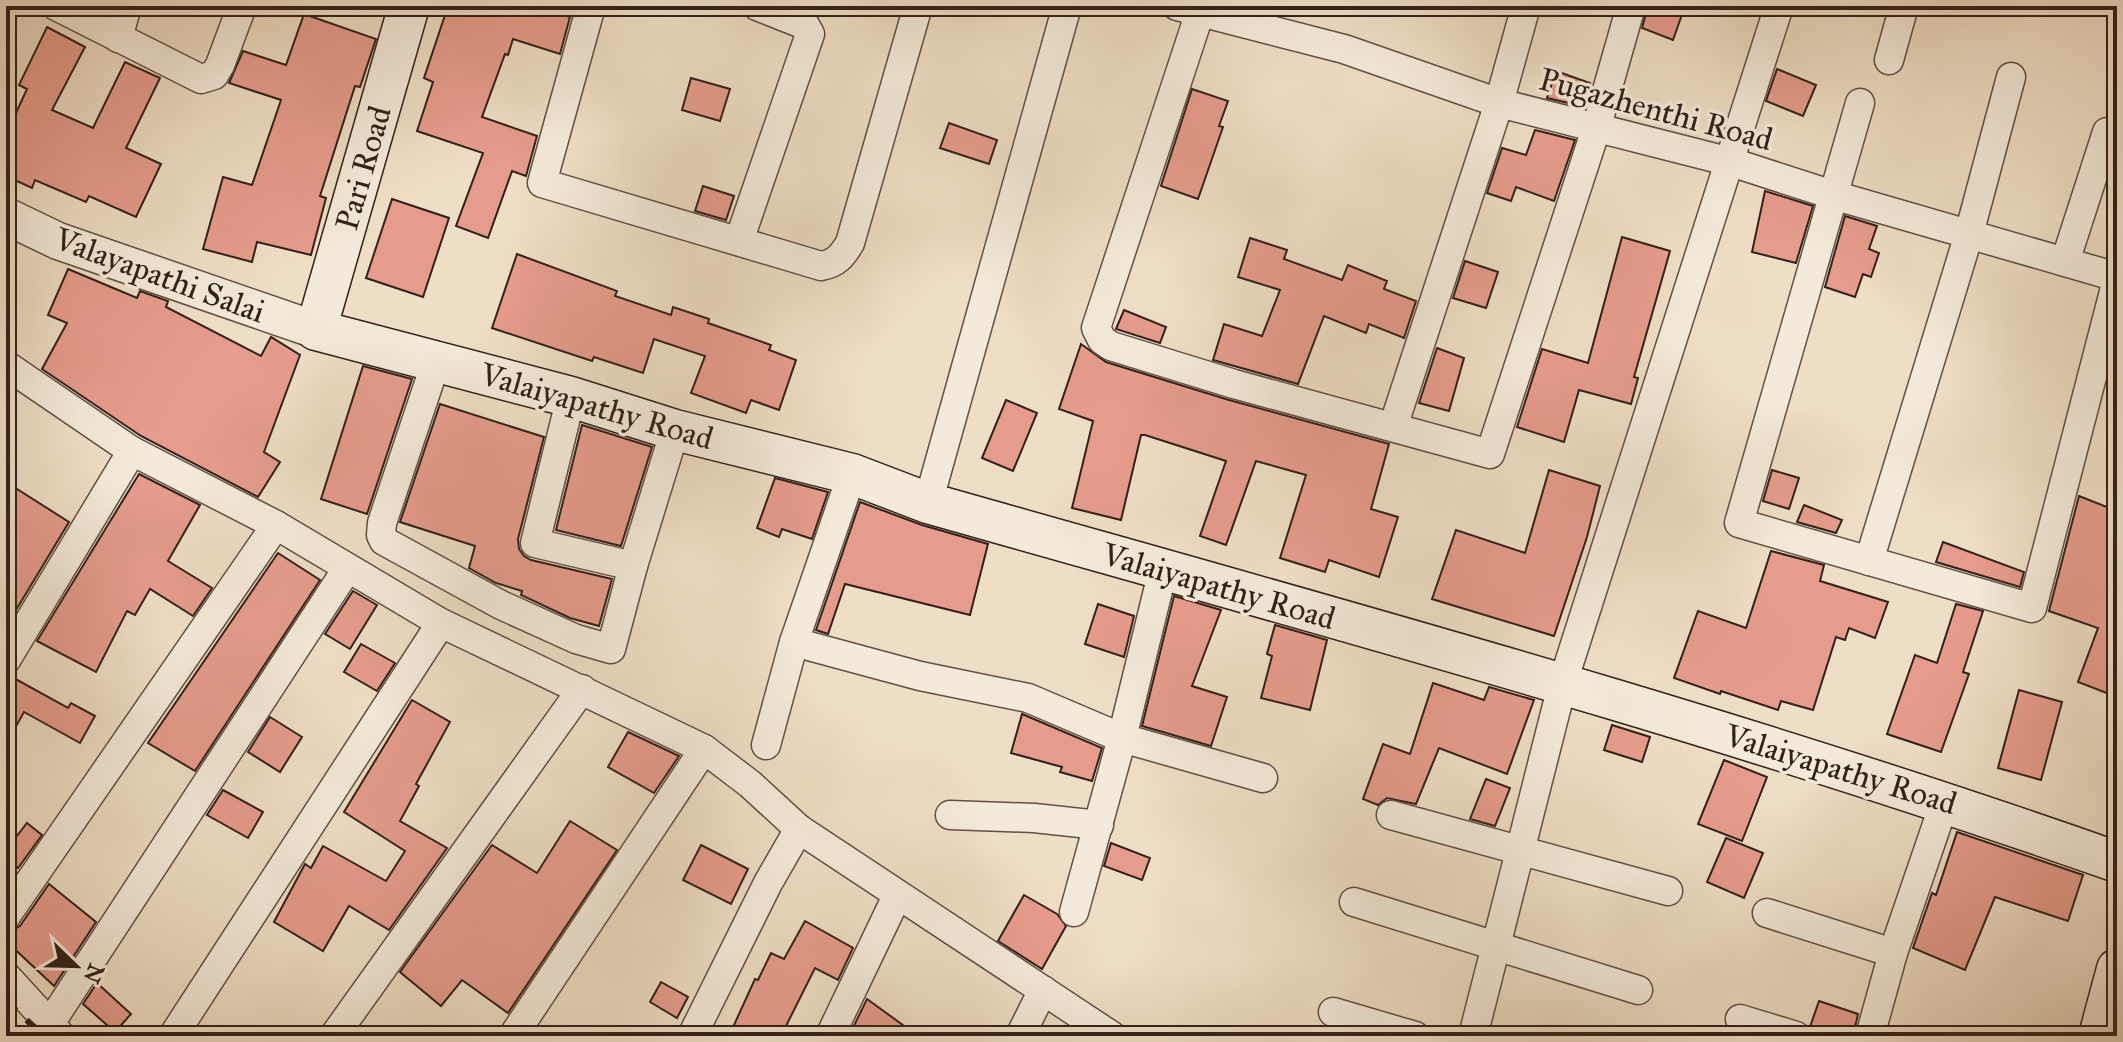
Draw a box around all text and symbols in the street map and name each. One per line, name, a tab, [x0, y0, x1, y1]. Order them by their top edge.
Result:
street label: Pugazhenthi Road	[1535, 60, 1777, 159]
street label: Pari Road	[327, 102, 400, 235]
street label: Valayapathi Salai	[49, 219, 270, 332]
street label: Valaiyapathy Road	[475, 354, 718, 458]
street label: Valaiyapathy Road	[1097, 534, 1340, 638]
street label: Valaiyapathy Road	[1719, 715, 1961, 823]
north arrow	[36, 926, 116, 1006]
text: N	[78, 960, 110, 988]

